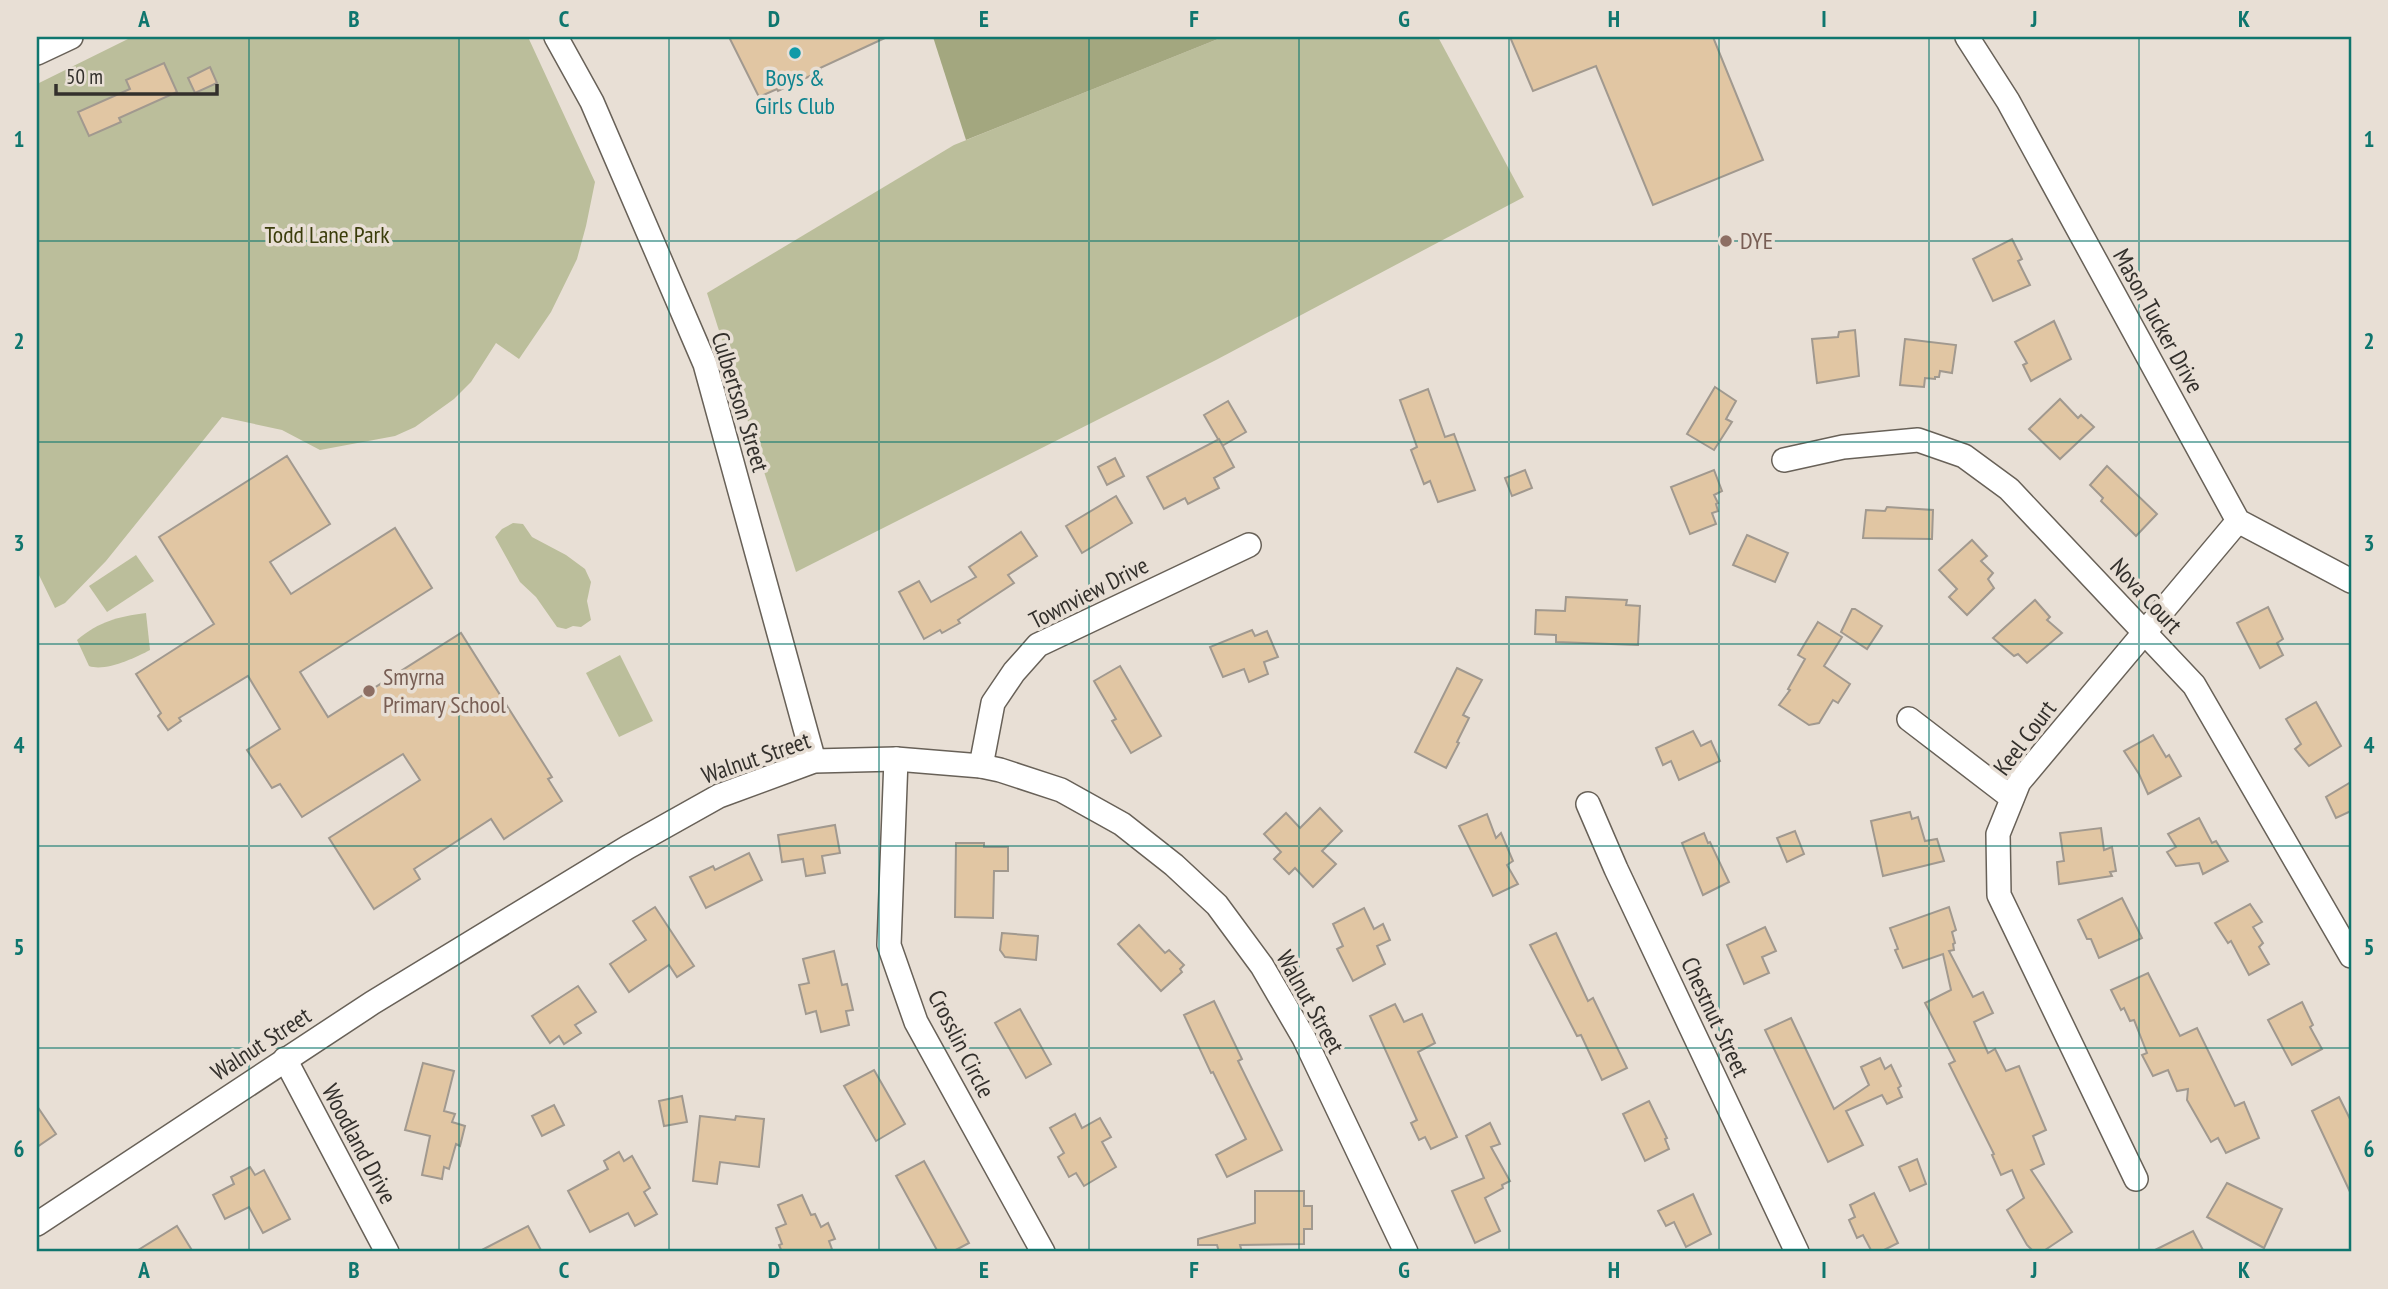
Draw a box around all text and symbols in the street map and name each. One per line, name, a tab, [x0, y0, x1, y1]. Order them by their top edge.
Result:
text: A	[137, 4, 150, 33]
text: B	[348, 4, 360, 33]
text: C	[559, 4, 570, 33]
text: D	[768, 4, 780, 33]
text: E	[979, 4, 989, 33]
text: F	[1189, 4, 1199, 33]
text: G	[1398, 4, 1410, 33]
text: H	[1608, 4, 1620, 33]
text: I	[1821, 4, 1827, 33]
text: J	[2030, 4, 2037, 33]
text: K	[2238, 4, 2250, 33]
marker: Boys & Girls Club	[787, 45, 803, 61]
scale bar	[56, 52, 217, 96]
place label: Boys & Girls Club	[755, 62, 835, 121]
text: 50 m	[66, 63, 103, 90]
text: 1	[14, 124, 25, 153]
text: 1	[2364, 124, 2375, 153]
park label: Todd Lane Park	[265, 219, 390, 250]
place label: DYE	[1740, 225, 1773, 256]
marker: DYE	[1718, 233, 1734, 249]
street label: Mason Tucker Drive	[2106, 243, 2211, 398]
text: 2	[14, 326, 25, 355]
text: 2	[2364, 326, 2375, 355]
street label: Culbertson Street	[705, 328, 777, 476]
text: 3	[14, 528, 25, 557]
text: 3	[2364, 528, 2375, 557]
street label: Townview Drive	[1024, 549, 1154, 636]
street label: Nova Court	[2104, 551, 2189, 640]
place label: Smyrna Primary School	[383, 661, 506, 720]
marker: Smyrna Primary School	[361, 683, 377, 699]
street label: Keel Court	[1986, 694, 2063, 781]
street label: Walnut Street	[697, 724, 815, 791]
text: 4	[14, 730, 25, 759]
text: 4	[2364, 730, 2375, 759]
text: 5	[14, 932, 25, 961]
text: 5	[2364, 932, 2375, 961]
street label: Walnut Street	[1270, 945, 1352, 1059]
street label: Chestnut Street	[1674, 952, 1757, 1082]
street label: Crosslin Circle	[921, 985, 1002, 1103]
street label: Walnut Street	[205, 1000, 317, 1087]
street label: Woodland Drive	[315, 1079, 404, 1209]
text: 6	[14, 1134, 25, 1163]
text: 6	[2364, 1134, 2375, 1163]
text: A	[137, 1255, 150, 1284]
text: B	[348, 1255, 360, 1284]
text: C	[559, 1255, 570, 1284]
text: D	[768, 1255, 780, 1284]
text: E	[979, 1255, 989, 1284]
text: F	[1189, 1255, 1199, 1284]
text: G	[1398, 1255, 1410, 1284]
text: H	[1608, 1255, 1620, 1284]
text: I	[1821, 1255, 1827, 1284]
text: J	[2030, 1255, 2037, 1284]
text: K	[2238, 1255, 2250, 1284]

